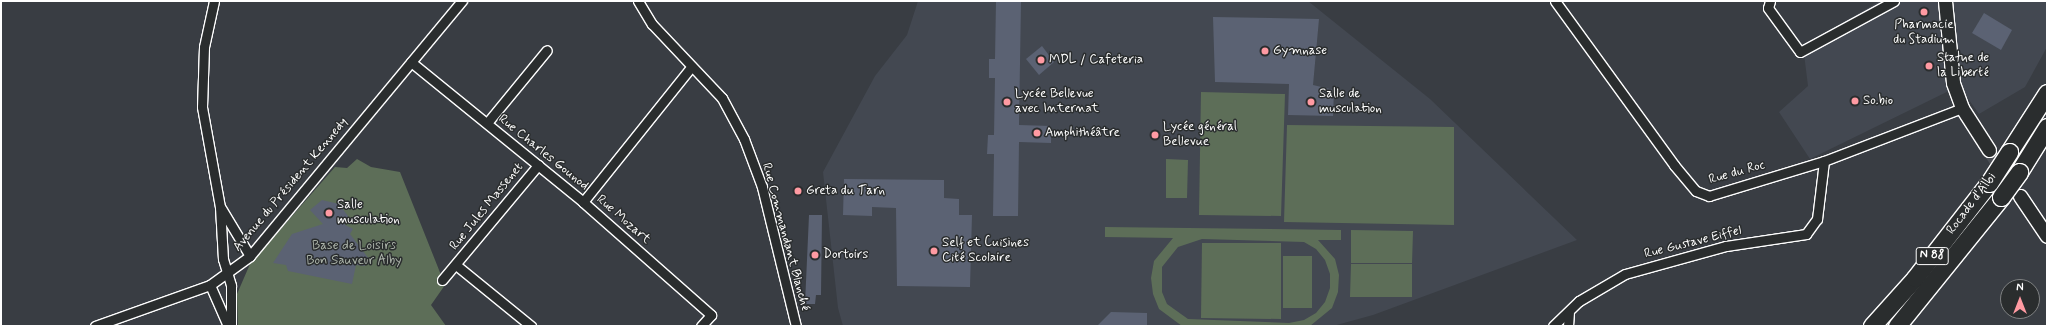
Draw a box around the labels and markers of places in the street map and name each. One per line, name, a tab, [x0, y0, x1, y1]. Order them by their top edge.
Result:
marker: Pharmacie du Stadium	[1919, 7, 1929, 17]
place label: Pharmacie du Stadium	[1893, 18, 1955, 49]
place label: Gymnase	[1273, 43, 1327, 59]
marker: Gymnase	[1260, 46, 1270, 56]
place label: Statue de la Liberté	[1937, 51, 1990, 82]
place label: MDL / Cafeteria	[1049, 52, 1143, 68]
marker: MDL / Cafeteria	[1036, 55, 1046, 65]
marker: Statue de la Liberté	[1924, 61, 1934, 71]
place label: Lycée Bellevue avec Internat	[1015, 87, 1096, 118]
place label: Salle de musculation	[1319, 87, 1382, 118]
place label: So.bio	[1863, 93, 1893, 109]
marker: So.bio	[1850, 96, 1860, 106]
marker: Lycée Bellevue avec Internat	[1002, 97, 1012, 107]
marker: Salle de musculation	[1306, 97, 1316, 107]
place label: Lycée général Bellevue	[1163, 120, 1237, 151]
place label: Amphithéâtre	[1045, 125, 1120, 141]
marker: Amphithéâtre	[1032, 128, 1042, 138]
marker: Lycée général Bellevue	[1150, 130, 1160, 140]
place label: Greta du Tarn	[806, 183, 884, 199]
marker: Greta du Tarn	[793, 186, 803, 196]
place label: Salle musculation	[337, 198, 400, 229]
marker: Salle musculation	[324, 208, 334, 218]
place label: Self et Cuisines Cité Scolaire	[942, 236, 1034, 267]
marker: Self et Cuisines Cité Scolaire	[929, 246, 939, 256]
place label: Dortoirs	[823, 247, 868, 263]
marker: Dortoirs	[810, 250, 820, 260]

